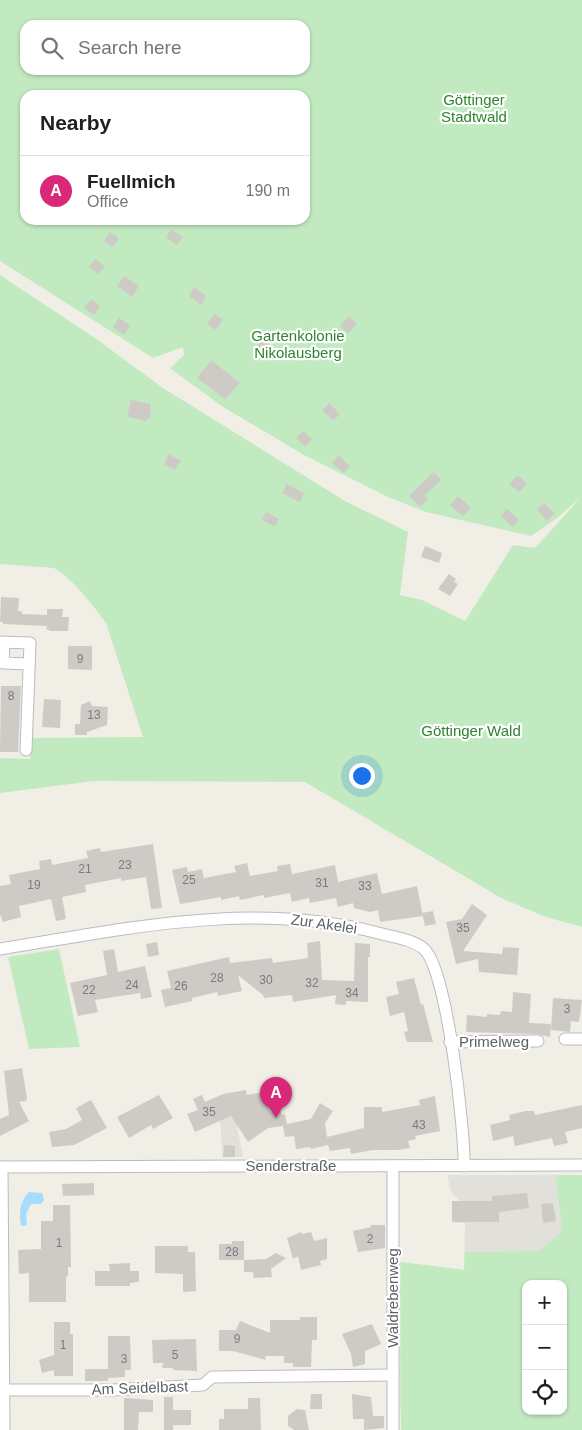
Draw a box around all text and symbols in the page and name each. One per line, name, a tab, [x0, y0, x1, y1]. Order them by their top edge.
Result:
search box	[20, 20, 310, 75]
icon: search	[38, 34, 66, 62]
text: Search here	[78, 37, 182, 58]
park label: Göttinger Stadtwald	[441, 91, 507, 125]
text: Nearby	[40, 111, 111, 134]
text: Fuellmich	[87, 171, 176, 192]
text: A	[50, 182, 62, 199]
text: 190 m	[246, 182, 290, 199]
text: Office	[87, 193, 129, 210]
park label: Gartenkolonie Nikolausberg	[251, 327, 345, 361]
house number: 9	[77, 652, 84, 666]
house number: 8	[8, 689, 15, 703]
house number: 13	[87, 708, 101, 722]
park label: Göttinger Wald	[421, 722, 521, 739]
your location	[349, 763, 375, 789]
house number: 23	[118, 858, 132, 872]
house number: 21	[78, 862, 92, 876]
house number: 25	[182, 873, 196, 887]
house number: 31	[315, 876, 329, 890]
house number: 19	[27, 878, 41, 892]
house number: 33	[358, 879, 372, 893]
street label: Zur Akelei	[290, 910, 358, 937]
house number: 35	[456, 921, 470, 935]
house number: 28	[210, 971, 224, 985]
house number: 30	[259, 973, 273, 987]
house number: 32	[305, 976, 319, 990]
house number: 24	[125, 978, 139, 992]
house number: 26	[174, 979, 188, 993]
house number: 22	[82, 983, 96, 997]
house number: 34	[345, 986, 359, 1000]
house number: 3	[564, 1002, 571, 1016]
street label: Primelweg	[459, 1033, 529, 1050]
pin: A	[260, 1077, 292, 1118]
house number: 35	[202, 1105, 216, 1119]
house number: 43	[412, 1118, 426, 1132]
street label: Senderstraße	[246, 1157, 336, 1174]
house number: 2	[367, 1232, 374, 1246]
house number: 1	[56, 1236, 63, 1250]
house number: 28	[225, 1245, 239, 1259]
street label: Waldrebenweg	[384, 1248, 401, 1348]
map controls	[522, 1280, 567, 1415]
button: +	[522, 1280, 567, 1325]
button: −	[522, 1325, 567, 1370]
house number: 9	[234, 1332, 241, 1346]
house number: 1	[60, 1338, 67, 1352]
house number: 5	[172, 1348, 179, 1362]
house number: 3	[121, 1352, 128, 1366]
button: locate	[522, 1370, 567, 1415]
street label: Am Seidelbast	[91, 1377, 189, 1398]

